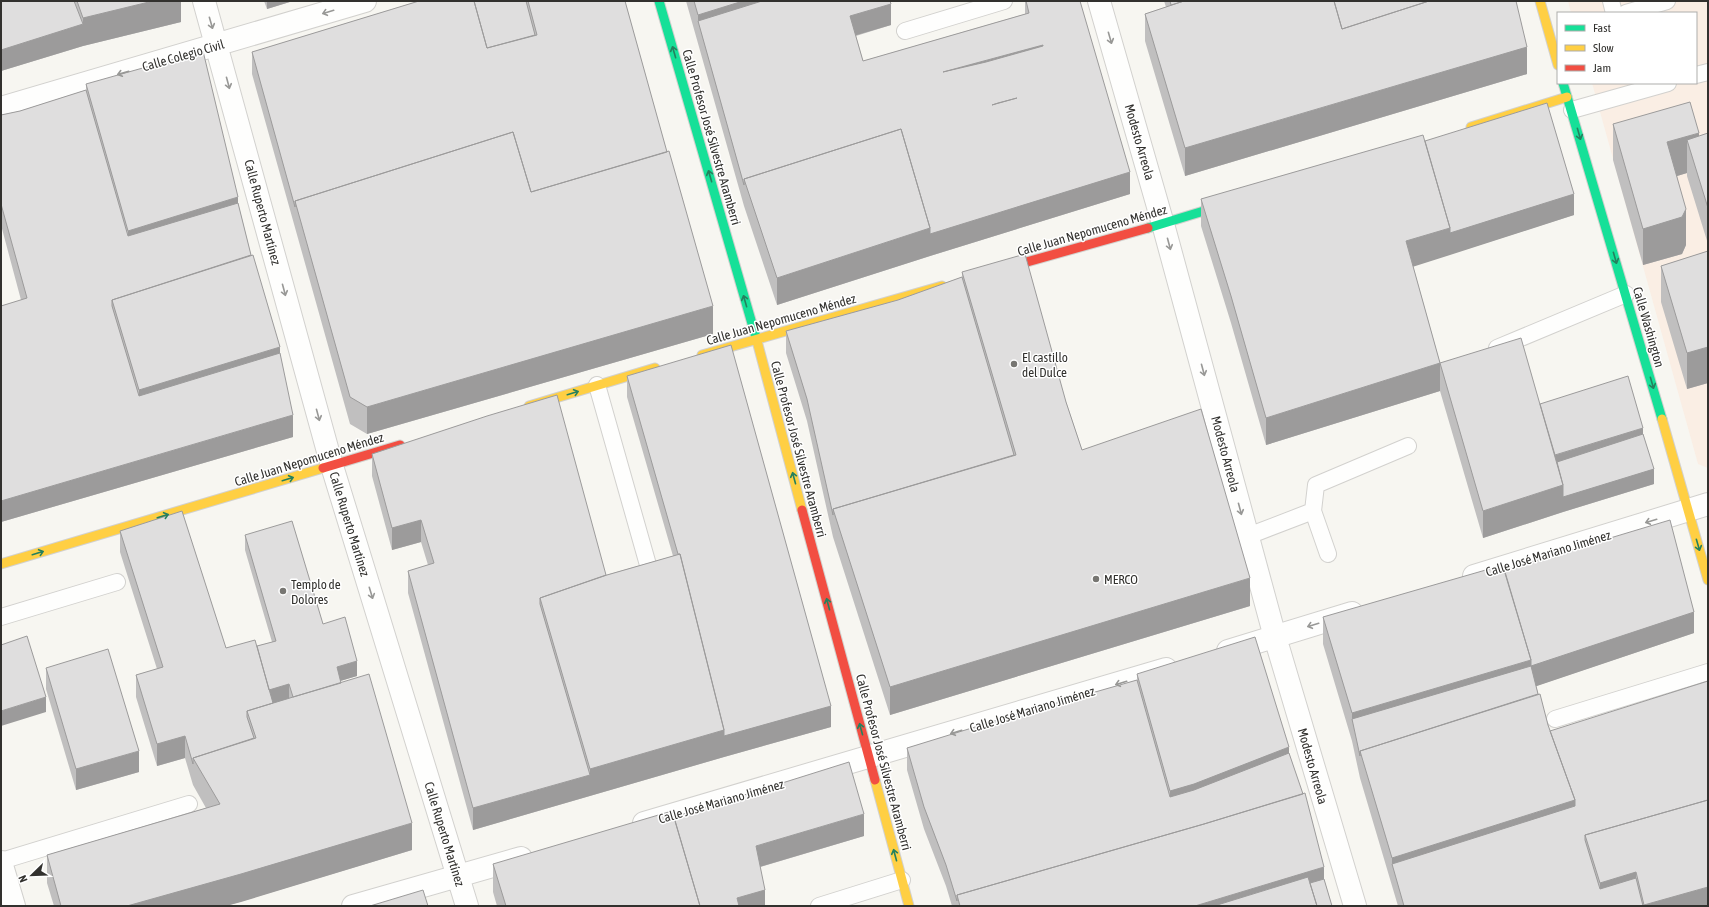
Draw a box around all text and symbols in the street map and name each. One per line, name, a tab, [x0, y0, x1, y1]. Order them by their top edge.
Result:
one-way arrow	[321, 9, 334, 16]
legend	[1557, 12, 1697, 84]
one-way arrow	[208, 17, 215, 30]
text: Fast	[1593, 21, 1611, 35]
one-way arrow	[1107, 32, 1114, 45]
street label: Calle Colegio Civil	[140, 36, 226, 74]
text: Slow	[1593, 41, 1614, 55]
one-way arrow	[670, 45, 677, 58]
street label: Calle Profesor José Silvestre Aramberri	[679, 48, 744, 227]
text: Jam	[1593, 61, 1611, 75]
one-way arrow	[116, 70, 129, 77]
one-way arrow	[224, 76, 232, 89]
street label: Modesto Arreola	[1121, 102, 1158, 182]
one-way arrow	[1576, 127, 1583, 140]
street label: Calle Ruperto Martínez	[241, 158, 284, 267]
one-way arrow	[706, 170, 713, 183]
street label: Calle Juan Nepomuceno Méndez	[1016, 202, 1169, 259]
one-way arrow	[1166, 237, 1173, 250]
one-way arrow	[1612, 252, 1620, 265]
one-way arrow	[281, 283, 288, 296]
street label: Calle Washington	[1630, 285, 1667, 369]
street label: Calle Juan Nepomuceno Méndez	[705, 291, 858, 348]
one-way arrow	[741, 295, 749, 308]
place label: El castillo del Dulce	[1022, 350, 1068, 380]
street label: Calle Profesor José Silvestre Aramberri	[768, 359, 829, 539]
marker: El castillo del Dulce	[1009, 359, 1019, 369]
one-way arrow	[1200, 363, 1207, 376]
one-way arrow	[1649, 376, 1656, 389]
one-way arrow	[566, 389, 579, 396]
one-way arrow	[315, 408, 323, 421]
street label: Modesto Arreola	[1208, 414, 1243, 494]
street label: Calle Juan Nepomuceno Méndez	[233, 430, 386, 489]
street label: Calle Ruperto Martínez	[326, 470, 373, 579]
one-way arrow	[790, 472, 797, 485]
one-way arrow	[281, 475, 294, 482]
one-way arrow	[1237, 502, 1245, 515]
one-way arrow	[156, 512, 169, 519]
one-way arrow	[1645, 518, 1658, 525]
street label: Calle José Mariano Jiménez	[1484, 527, 1613, 580]
one-way arrow	[1695, 538, 1702, 551]
one-way arrow	[32, 549, 45, 556]
place label: MERCO	[1104, 572, 1138, 587]
marker: MERCO	[1091, 574, 1101, 584]
place label: Templo de Dolores	[291, 577, 341, 607]
marker: Templo de Dolores	[278, 586, 288, 596]
one-way arrow	[368, 587, 375, 600]
one-way arrow	[823, 598, 831, 611]
one-way arrow	[1306, 622, 1319, 629]
street label: Calle Profesor José Silvestre Aramberri	[853, 672, 914, 852]
one-way arrow	[1115, 680, 1128, 687]
street label: Calle José Mariano Jiménez	[968, 683, 1097, 736]
one-way arrow	[857, 723, 865, 736]
street label: Modesto Arreola	[1294, 726, 1331, 806]
one-way arrow	[950, 729, 963, 736]
street label: Calle José Mariano Jiménez	[657, 776, 786, 827]
street label: Calle Ruperto Martínez	[421, 780, 468, 889]
one-way arrow	[891, 849, 898, 862]
north arrow	[12, 855, 52, 895]
text: N	[16, 874, 30, 884]

